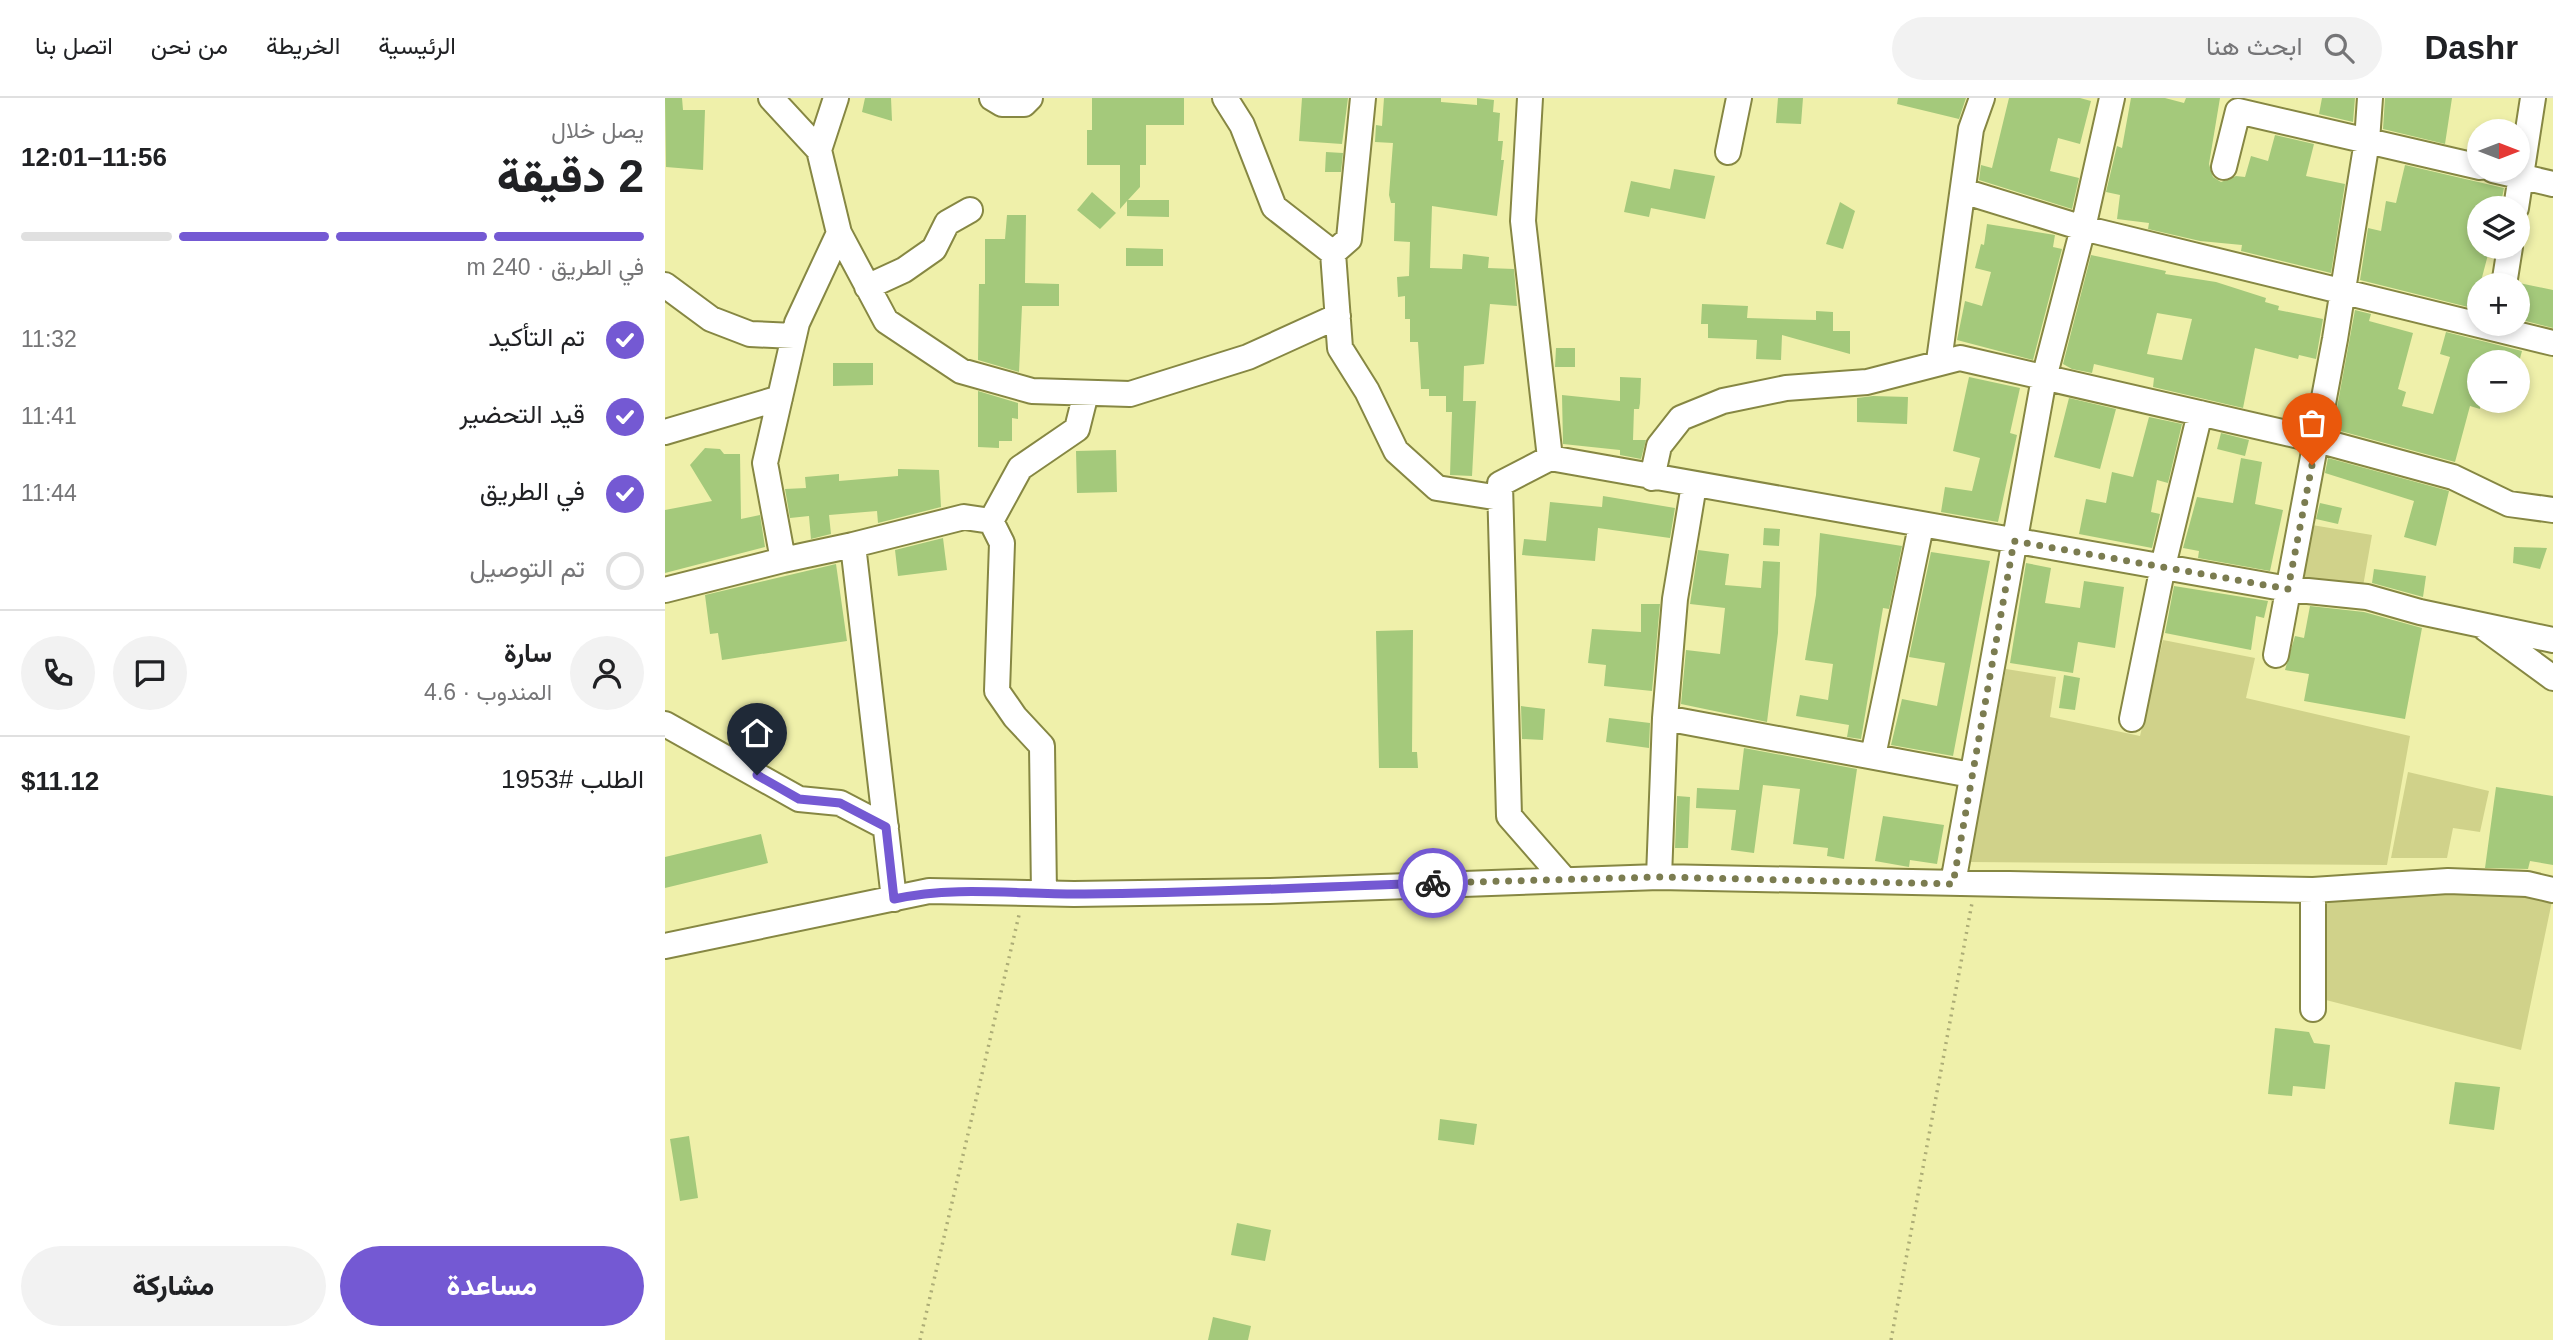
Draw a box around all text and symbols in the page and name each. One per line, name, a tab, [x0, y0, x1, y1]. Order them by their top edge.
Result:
search box	[1892, 17, 2382, 80]
icon: search	[2320, 29, 2358, 67]
text: Dashr	[2424, 29, 2518, 66]
text: ابحث هنا	[2206, 31, 2302, 61]
text: اتصل بنا	[35, 32, 113, 59]
text: من نحن	[151, 32, 228, 59]
text: الخريطة	[266, 32, 340, 59]
text: الرئيسية	[378, 32, 456, 59]
text: يصل خلال	[551, 117, 644, 143]
north arrow	[2467, 119, 2531, 182]
map controls	[2467, 119, 2530, 413]
text: 11:56–12:01	[21, 142, 167, 172]
text: 2 دقيقة	[497, 150, 644, 202]
button: layers	[2467, 196, 2530, 259]
text: في الطريق · 240 m	[467, 254, 644, 280]
button: +	[2467, 273, 2530, 336]
icon: check	[606, 321, 644, 359]
text: تم التأكيد	[488, 322, 585, 352]
text: 11:32	[21, 326, 77, 352]
button: −	[2467, 350, 2530, 413]
pin	[2282, 393, 2342, 465]
icon: check	[606, 398, 644, 436]
text: قيد التحضير	[459, 399, 585, 429]
text: 11:41	[21, 403, 77, 429]
icon: bag	[2293, 404, 2331, 442]
icon: check	[606, 475, 644, 513]
text: في الطريق	[480, 476, 585, 506]
text: 11:44	[21, 480, 77, 506]
text: تم التوصيل	[469, 553, 585, 583]
button: phone	[21, 636, 95, 710]
button: chat	[113, 636, 187, 710]
button: person	[570, 636, 644, 710]
text: سارة	[504, 638, 552, 668]
text: المندوب · 4.6	[424, 679, 552, 705]
pin	[727, 703, 787, 775]
icon: home	[738, 714, 776, 752]
text: الطلب #1953	[501, 764, 644, 794]
text: $11.12	[21, 766, 99, 796]
courier	[1398, 848, 1468, 918]
icon: bike	[1414, 864, 1452, 902]
button: مشاركة	[21, 1246, 326, 1326]
button: مساعدة	[340, 1246, 644, 1326]

